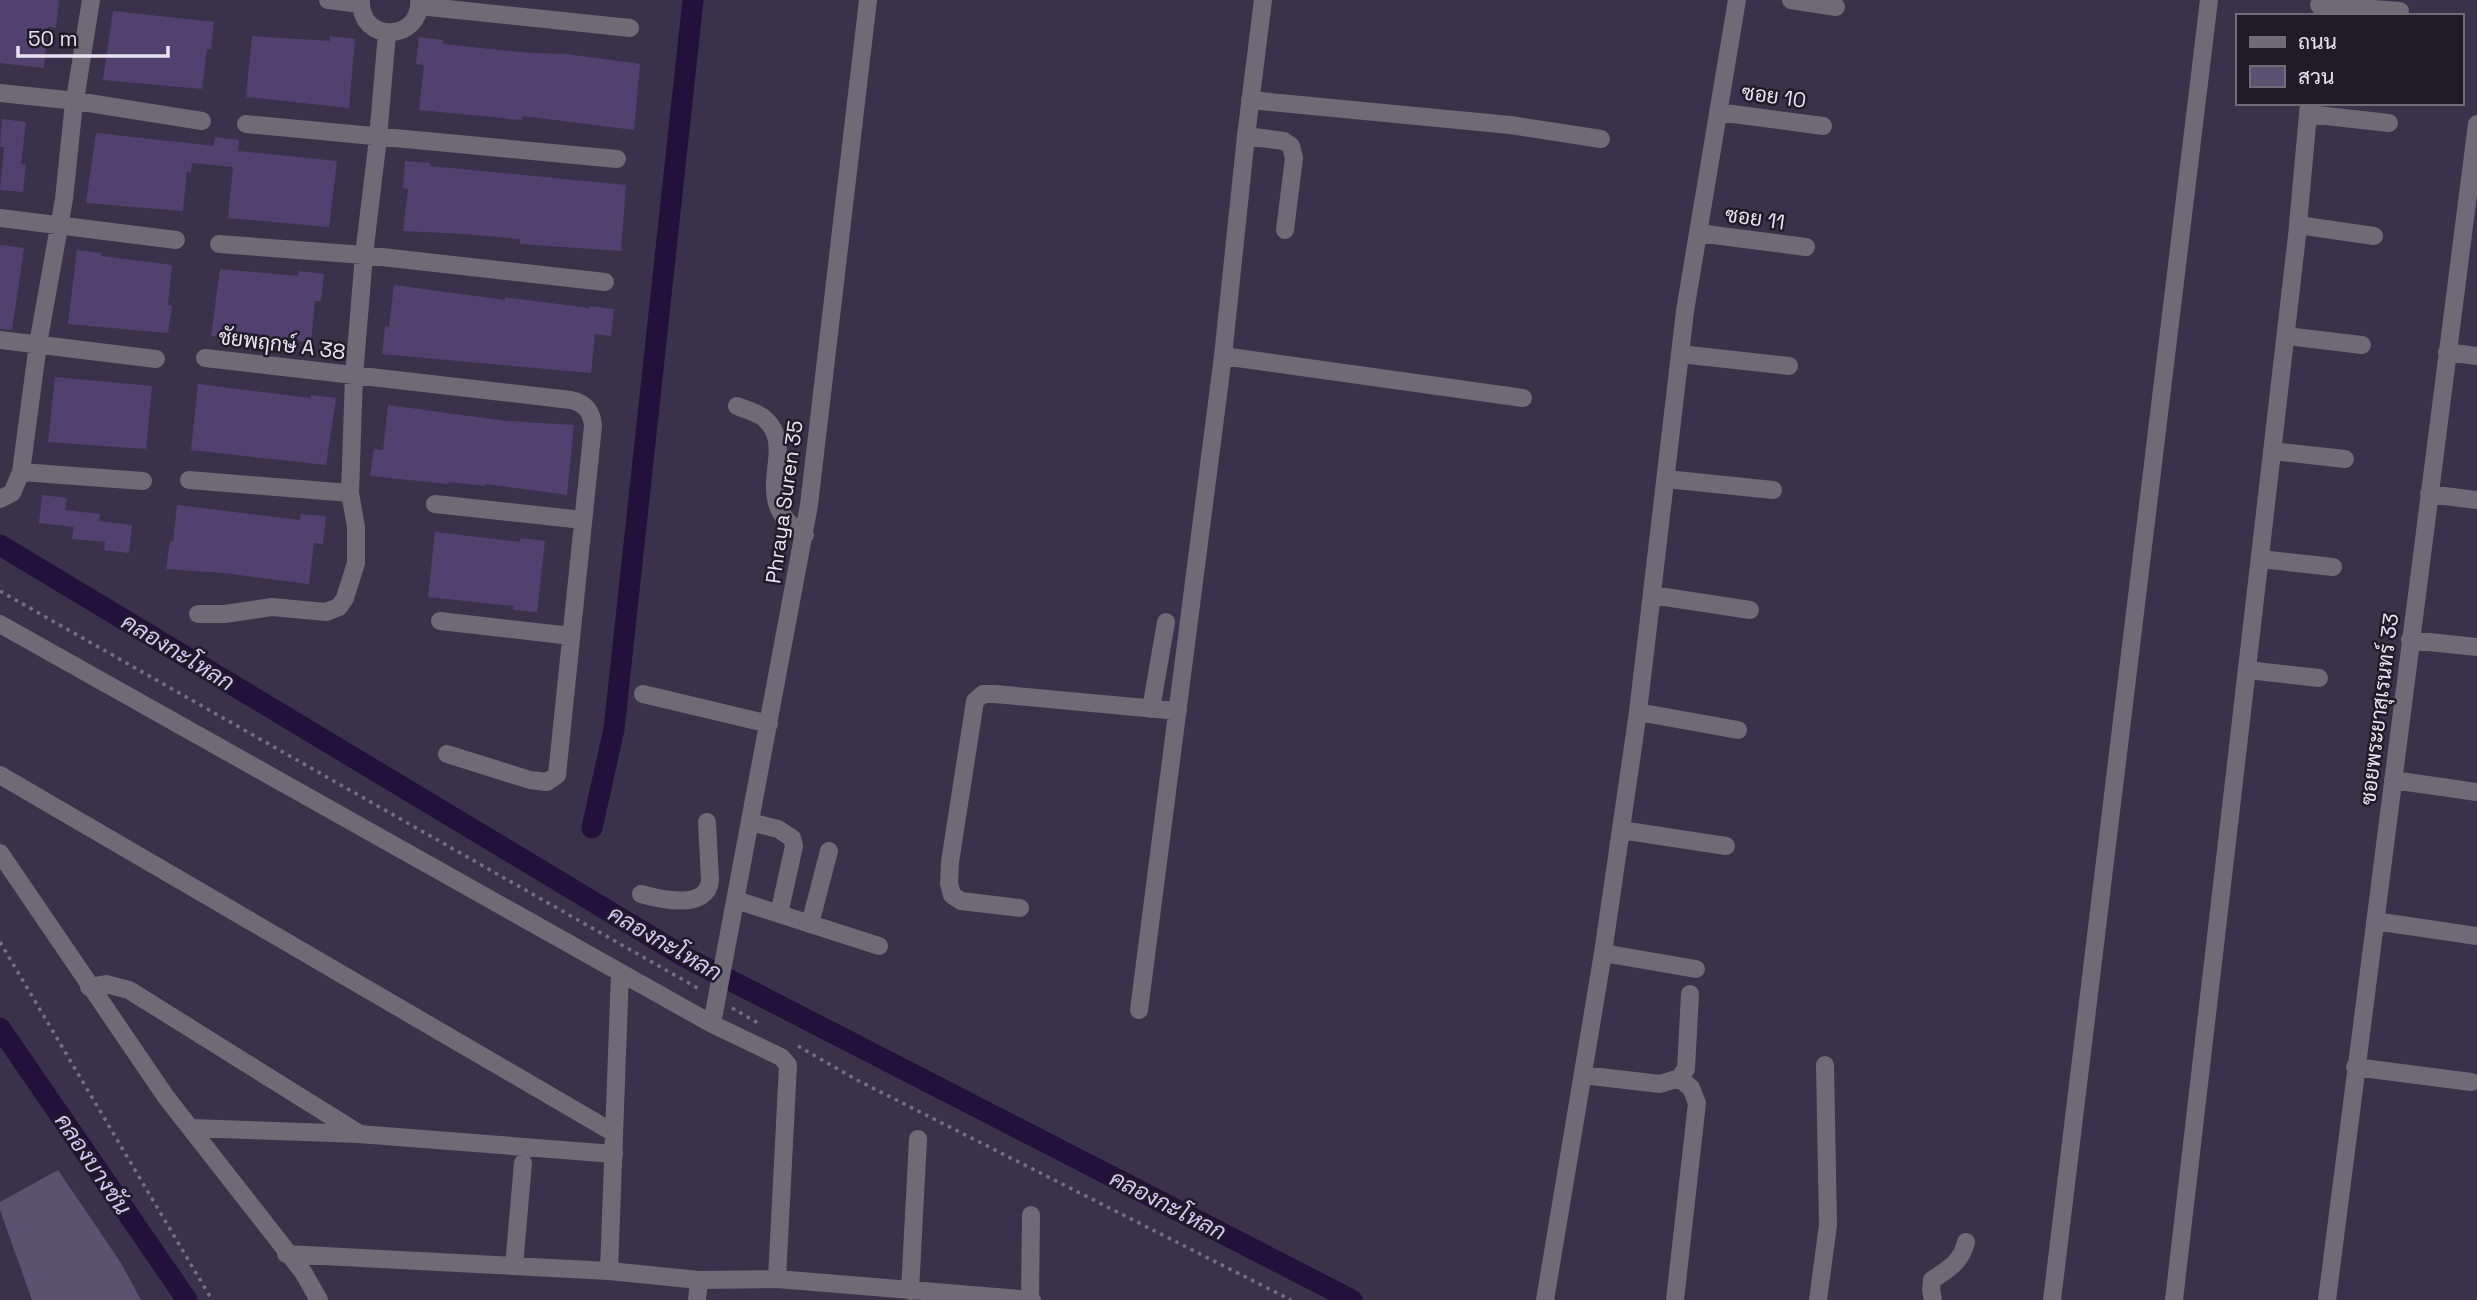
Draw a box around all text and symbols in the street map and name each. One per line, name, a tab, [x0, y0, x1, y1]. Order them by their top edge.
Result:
scale bar	[18, 14, 168, 58]
legend	[2236, 14, 2463, 105]
text: 50 m	[28, 25, 78, 52]
text: ถนน	[2298, 28, 2337, 55]
text: สวน	[2298, 63, 2334, 90]
street label: ซอย 10	[1740, 78, 1808, 114]
street label: ซอย 11	[1723, 200, 1787, 236]
street label: ชัยพฤกษ์ A 38	[217, 323, 347, 365]
street label: Phraya Suren 35	[759, 419, 809, 585]
water label: คลองกะโหลก	[116, 606, 241, 697]
street label: ซอยพระยาสุเรนทร์ 33	[2354, 612, 2405, 807]
water label: คลองกะโหลก	[603, 897, 728, 988]
water label: คลองบางชัน	[48, 1107, 138, 1221]
water label: คลองกะโหลก	[1105, 1162, 1232, 1247]

